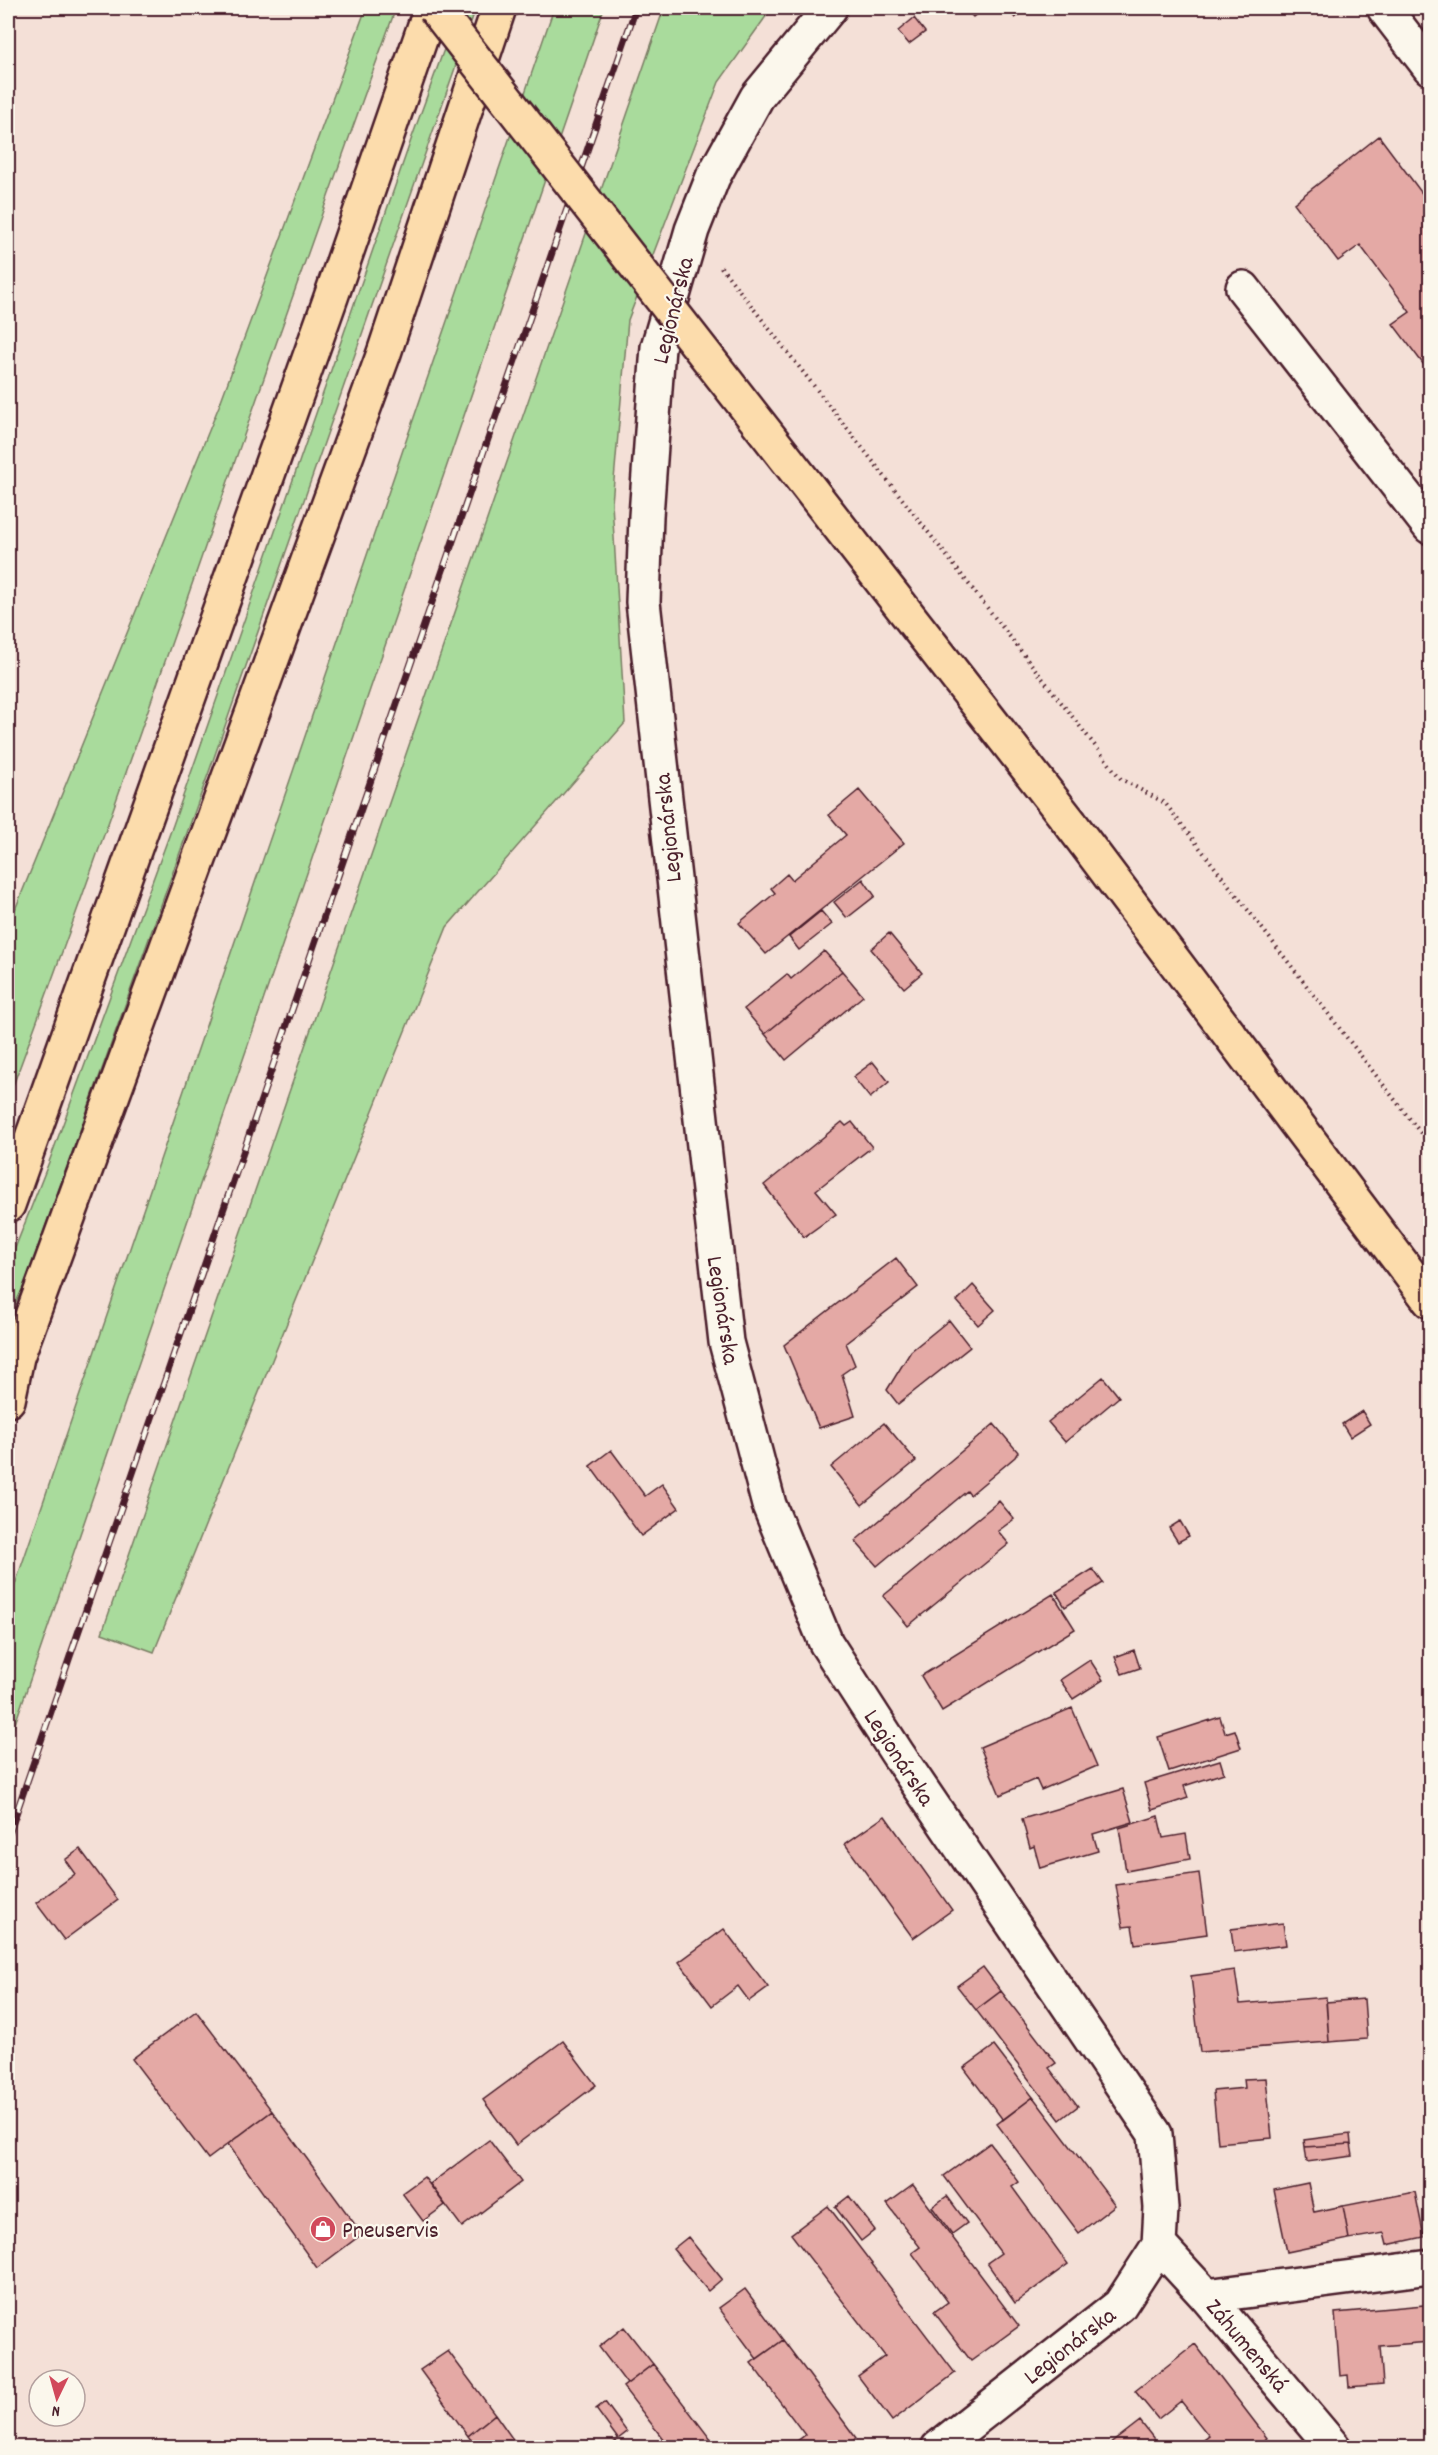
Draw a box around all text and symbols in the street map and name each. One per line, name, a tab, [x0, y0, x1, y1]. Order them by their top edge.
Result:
street label: Legionárska	[645, 253, 705, 368]
street label: Legionárska	[647, 771, 693, 884]
street label: Legionárska	[696, 1254, 746, 1368]
street label: Legionárska	[854, 1704, 942, 1814]
shop icon: Pneuservis	[308, 2214, 338, 2244]
place label: Pneuservis	[342, 2215, 439, 2249]
street label: Záhumenská	[1196, 2292, 1295, 2402]
street label: Legionárska	[1017, 2300, 1125, 2394]
north arrow	[27, 2368, 87, 2428]
text: N	[51, 2399, 61, 2422]

